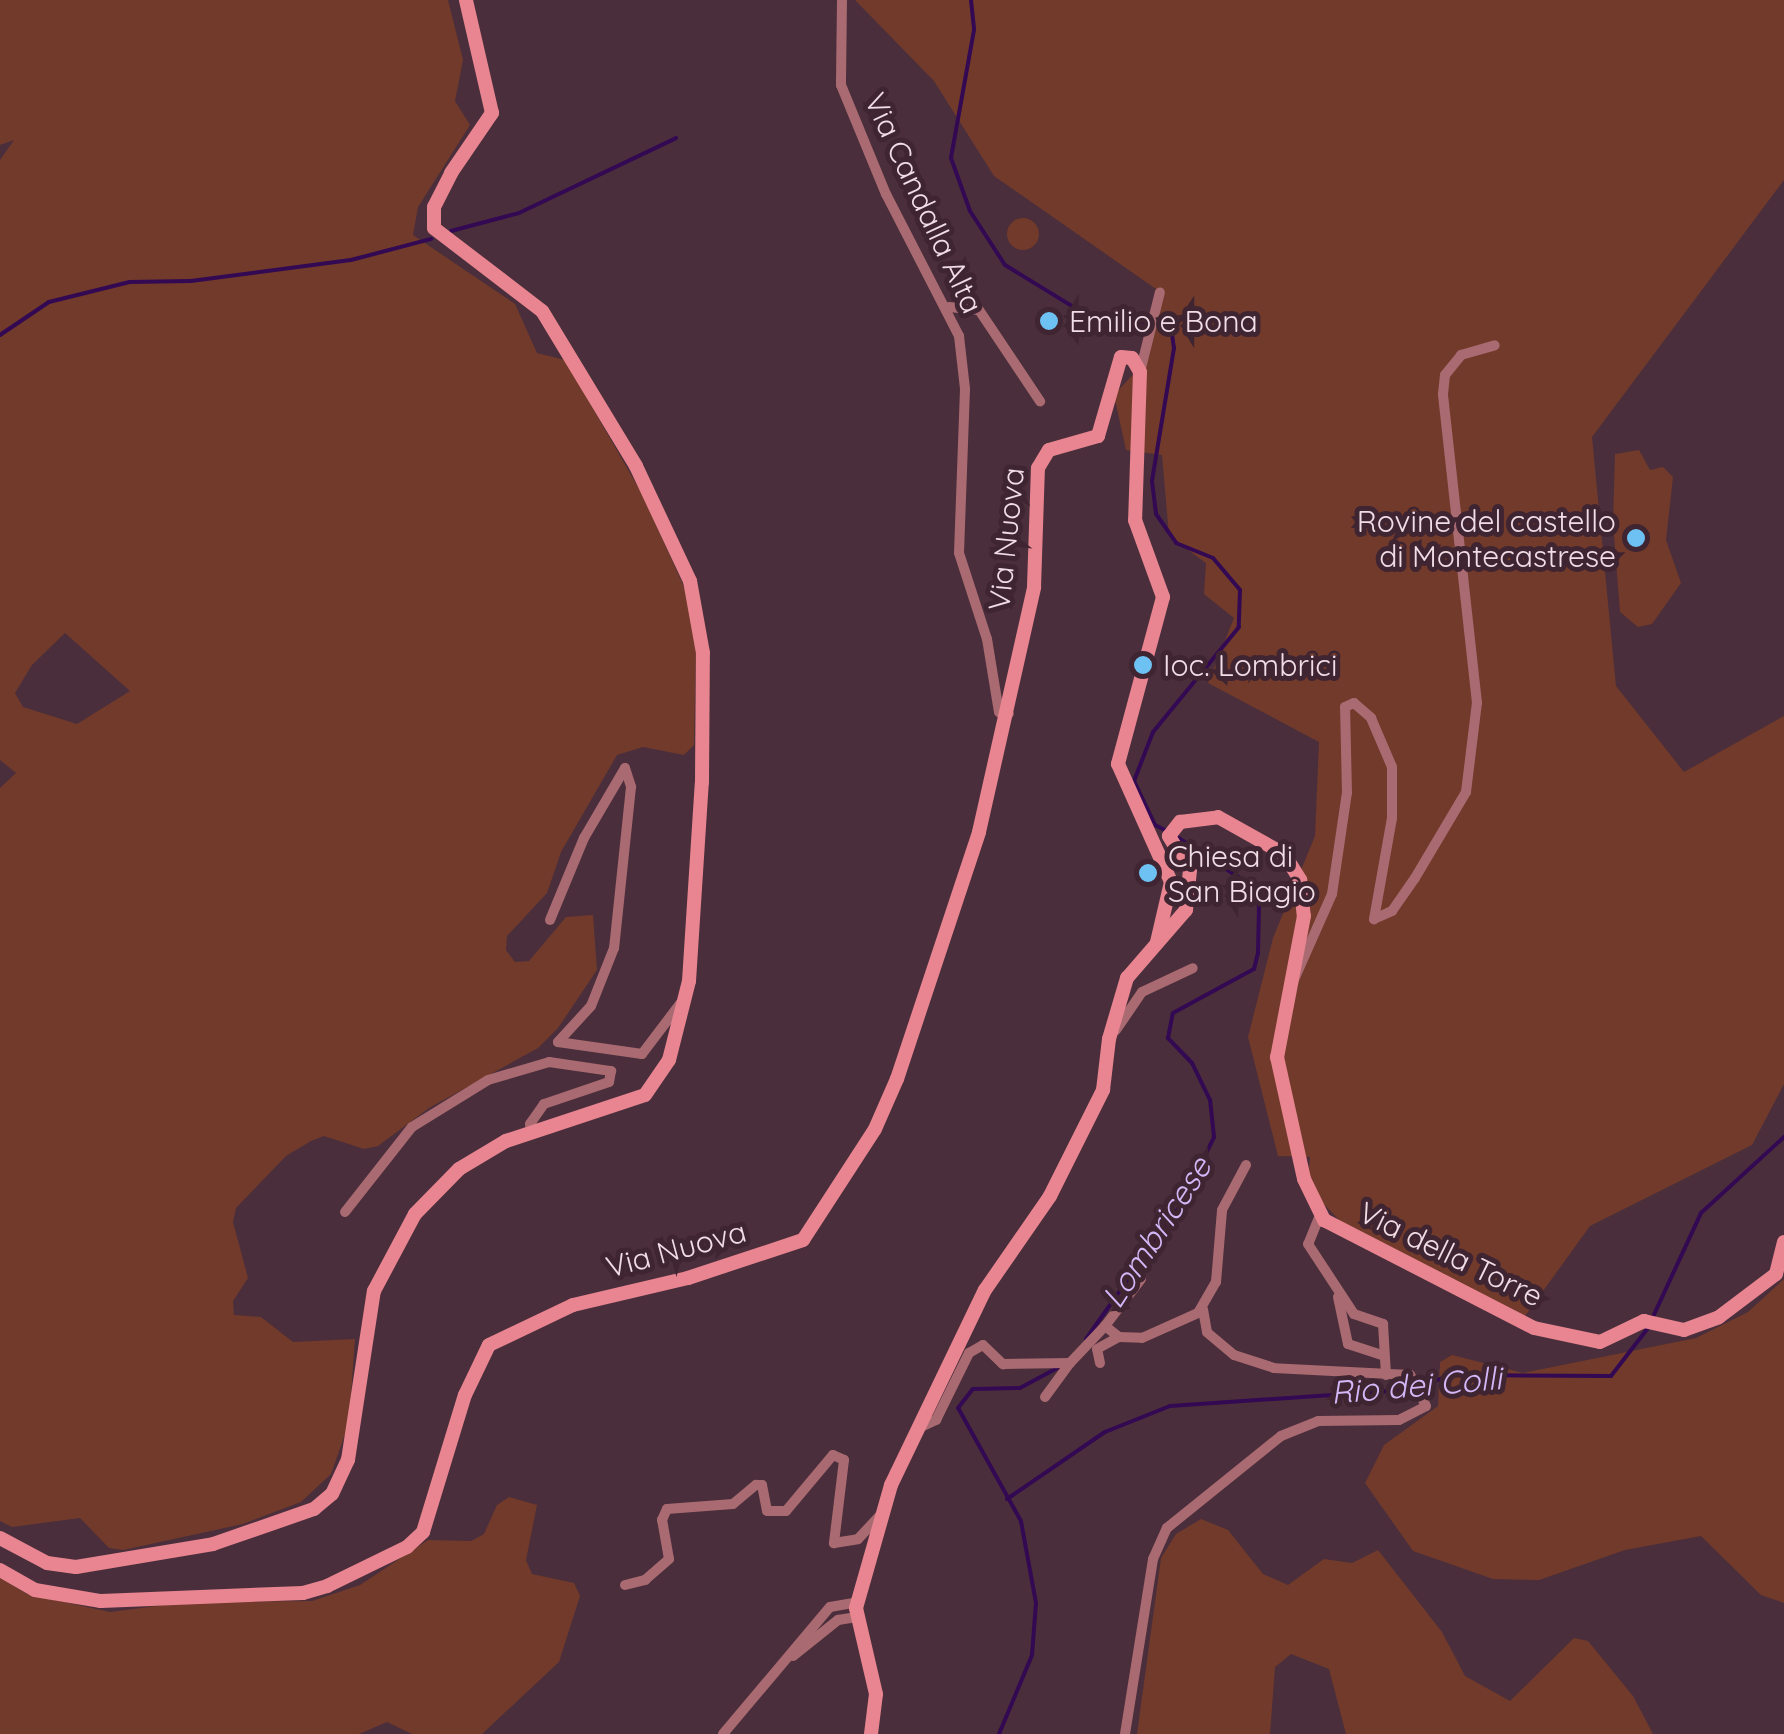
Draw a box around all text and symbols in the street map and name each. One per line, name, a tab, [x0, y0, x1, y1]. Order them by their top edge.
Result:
street label: Via Candalla Alta	[857, 87, 991, 319]
place label: Emilio e Bona	[1069, 303, 1258, 339]
marker: Emilio e Bona	[1038, 310, 1060, 332]
street label: Via Nuova	[981, 466, 1031, 612]
place label: Rovine del castello di Montecastrese	[1357, 503, 1616, 574]
marker: Rovine del castello di Montecastrese	[1625, 527, 1647, 549]
place label: Ioc. Lombrici	[1163, 647, 1337, 683]
marker: Ioc. Lombrici	[1132, 654, 1154, 676]
place label: Chiesa di San Biagio	[1168, 838, 1316, 908]
marker: Chiesa di San Biagio	[1137, 862, 1159, 884]
water label: Lombricese	[1093, 1149, 1219, 1315]
street label: Via della Torre	[1353, 1194, 1549, 1314]
street label: Via Nuova	[602, 1213, 750, 1285]
water label: Rio dei Colli	[1329, 1358, 1503, 1412]

